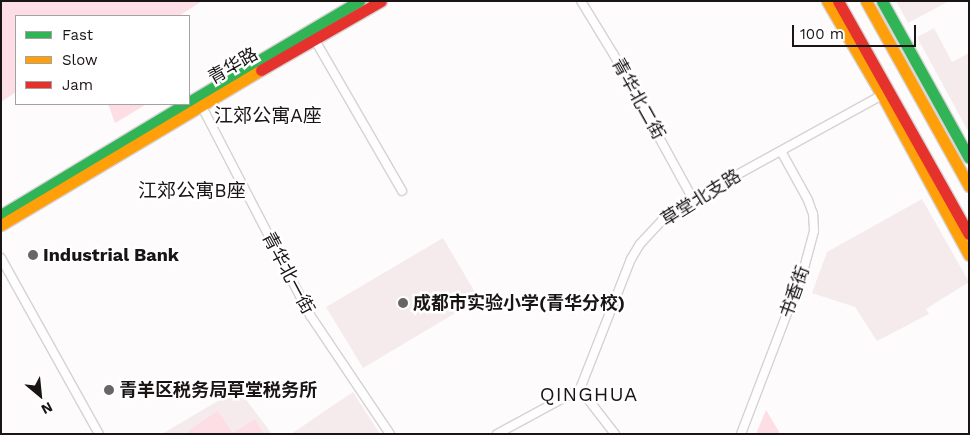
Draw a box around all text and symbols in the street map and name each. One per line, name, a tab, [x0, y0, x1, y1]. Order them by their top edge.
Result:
legend	[15, 15, 190, 105]
scale bar	[795, 15, 919, 47]
text: 100 m	[800, 25, 844, 43]
text: Fast	[62, 26, 93, 44]
street label: 青华路	[204, 43, 262, 89]
text: Slow	[62, 51, 98, 69]
street label: 青华北二街	[607, 54, 669, 144]
text: Jam	[62, 76, 93, 94]
district label: 江郊公寓A座	[214, 105, 322, 127]
street label: 草堂北支路	[657, 165, 745, 231]
district label: 江郊公寓B座	[138, 180, 246, 202]
street label: 青华北一街	[257, 228, 319, 318]
place label: Industrial Bank	[43, 244, 179, 266]
marker: Industrial Bank	[27, 249, 39, 261]
street label: 书香街	[776, 263, 814, 321]
place label: 成都市实验小学(青华分校)	[413, 292, 625, 314]
marker: 成都市实验小学(青华分校)	[397, 297, 409, 309]
north arrow	[15, 370, 65, 420]
place label: 青羊区税务局草堂税务所	[119, 379, 317, 401]
district label: QINGHUA	[539, 382, 639, 406]
marker: 青羊区税务局草堂税务所	[103, 384, 115, 396]
text: N	[39, 399, 55, 418]

